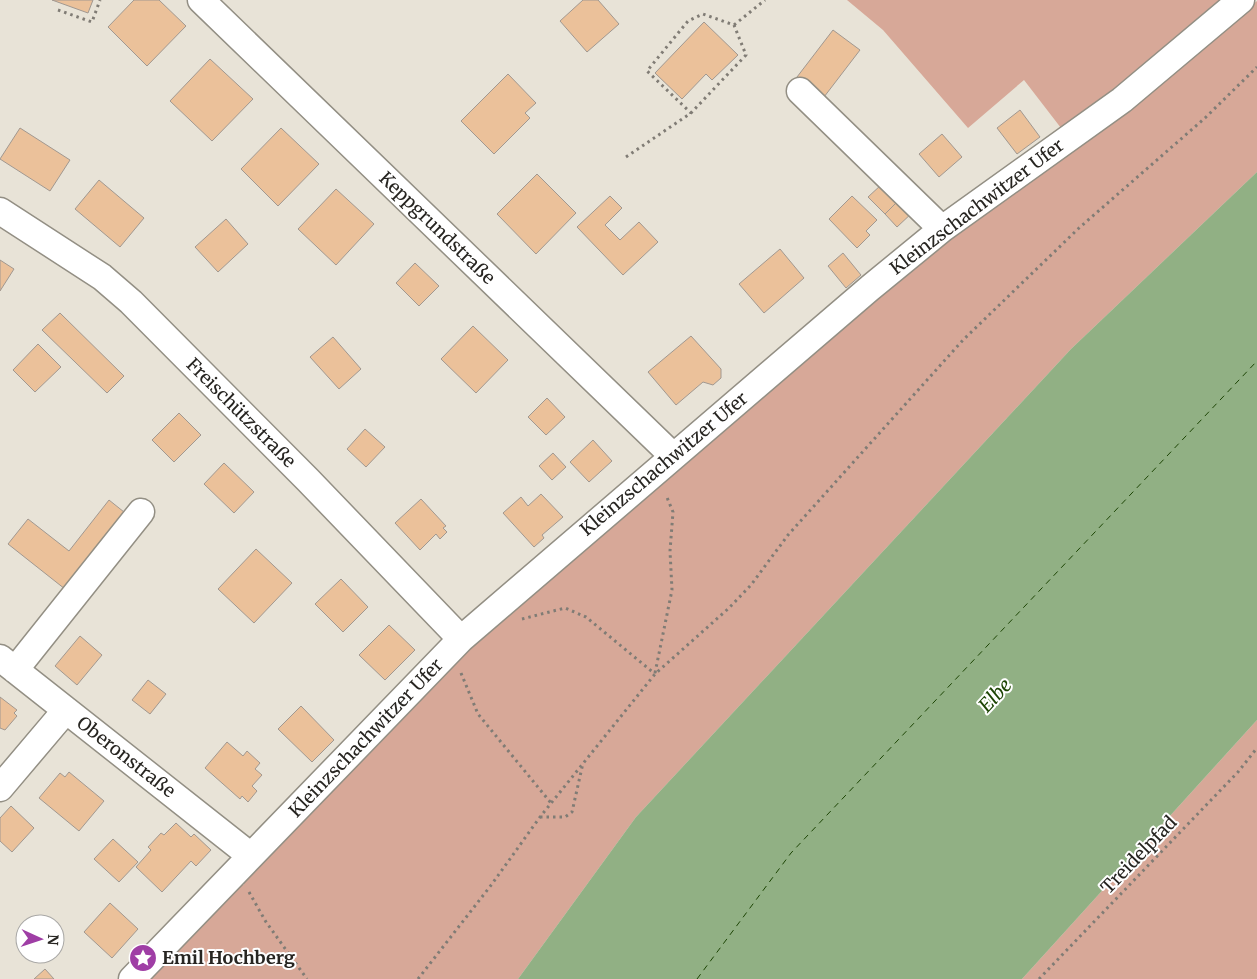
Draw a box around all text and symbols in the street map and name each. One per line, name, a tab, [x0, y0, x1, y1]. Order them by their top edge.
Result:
street label: Kleinzschachwitzer Ufer	[885, 134, 1068, 280]
street label: Keppgrundstraße	[375, 166, 500, 289]
street label: Freischützstraße	[182, 353, 301, 472]
street label: Kleinzschachwitzer Ufer	[575, 387, 752, 541]
street label: Kleinzschachwitzer Ufer	[284, 653, 448, 822]
water label: Elbe	[973, 673, 1017, 717]
street label: Oberonstraße	[72, 711, 180, 802]
street label: Treidelpfad	[1096, 811, 1182, 898]
north arrow	[15, 914, 65, 964]
text: N	[44, 934, 62, 946]
place icon: Emil Hochberg	[128, 943, 158, 973]
place label: Emil Hochberg	[162, 946, 295, 969]

